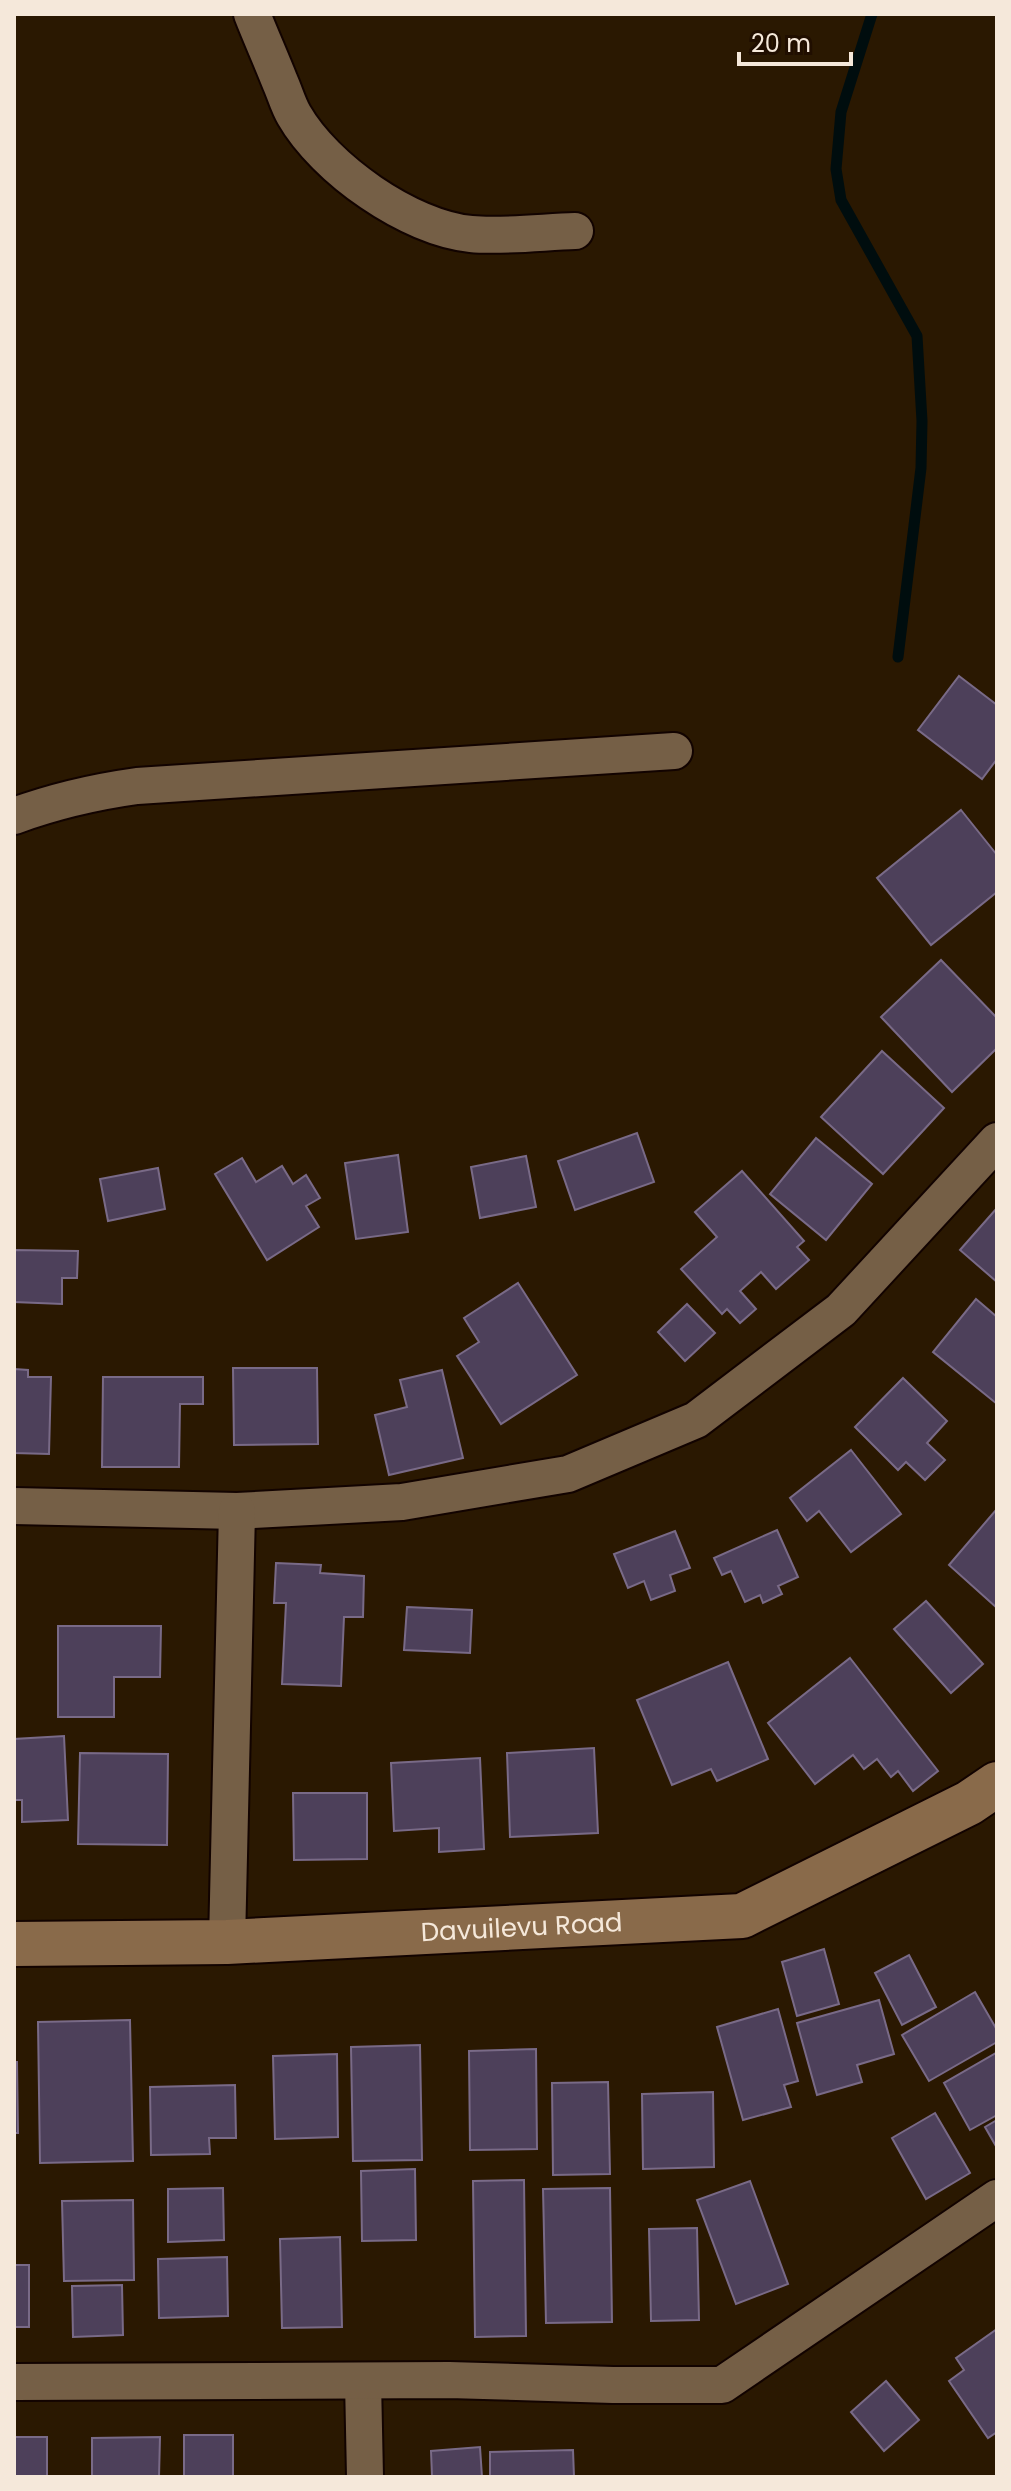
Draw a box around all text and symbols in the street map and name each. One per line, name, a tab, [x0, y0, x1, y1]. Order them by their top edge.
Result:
scale bar	[739, 16, 851, 66]
text: 20 m	[751, 27, 811, 60]
street label: Davuilevu Road	[420, 1904, 623, 1950]

